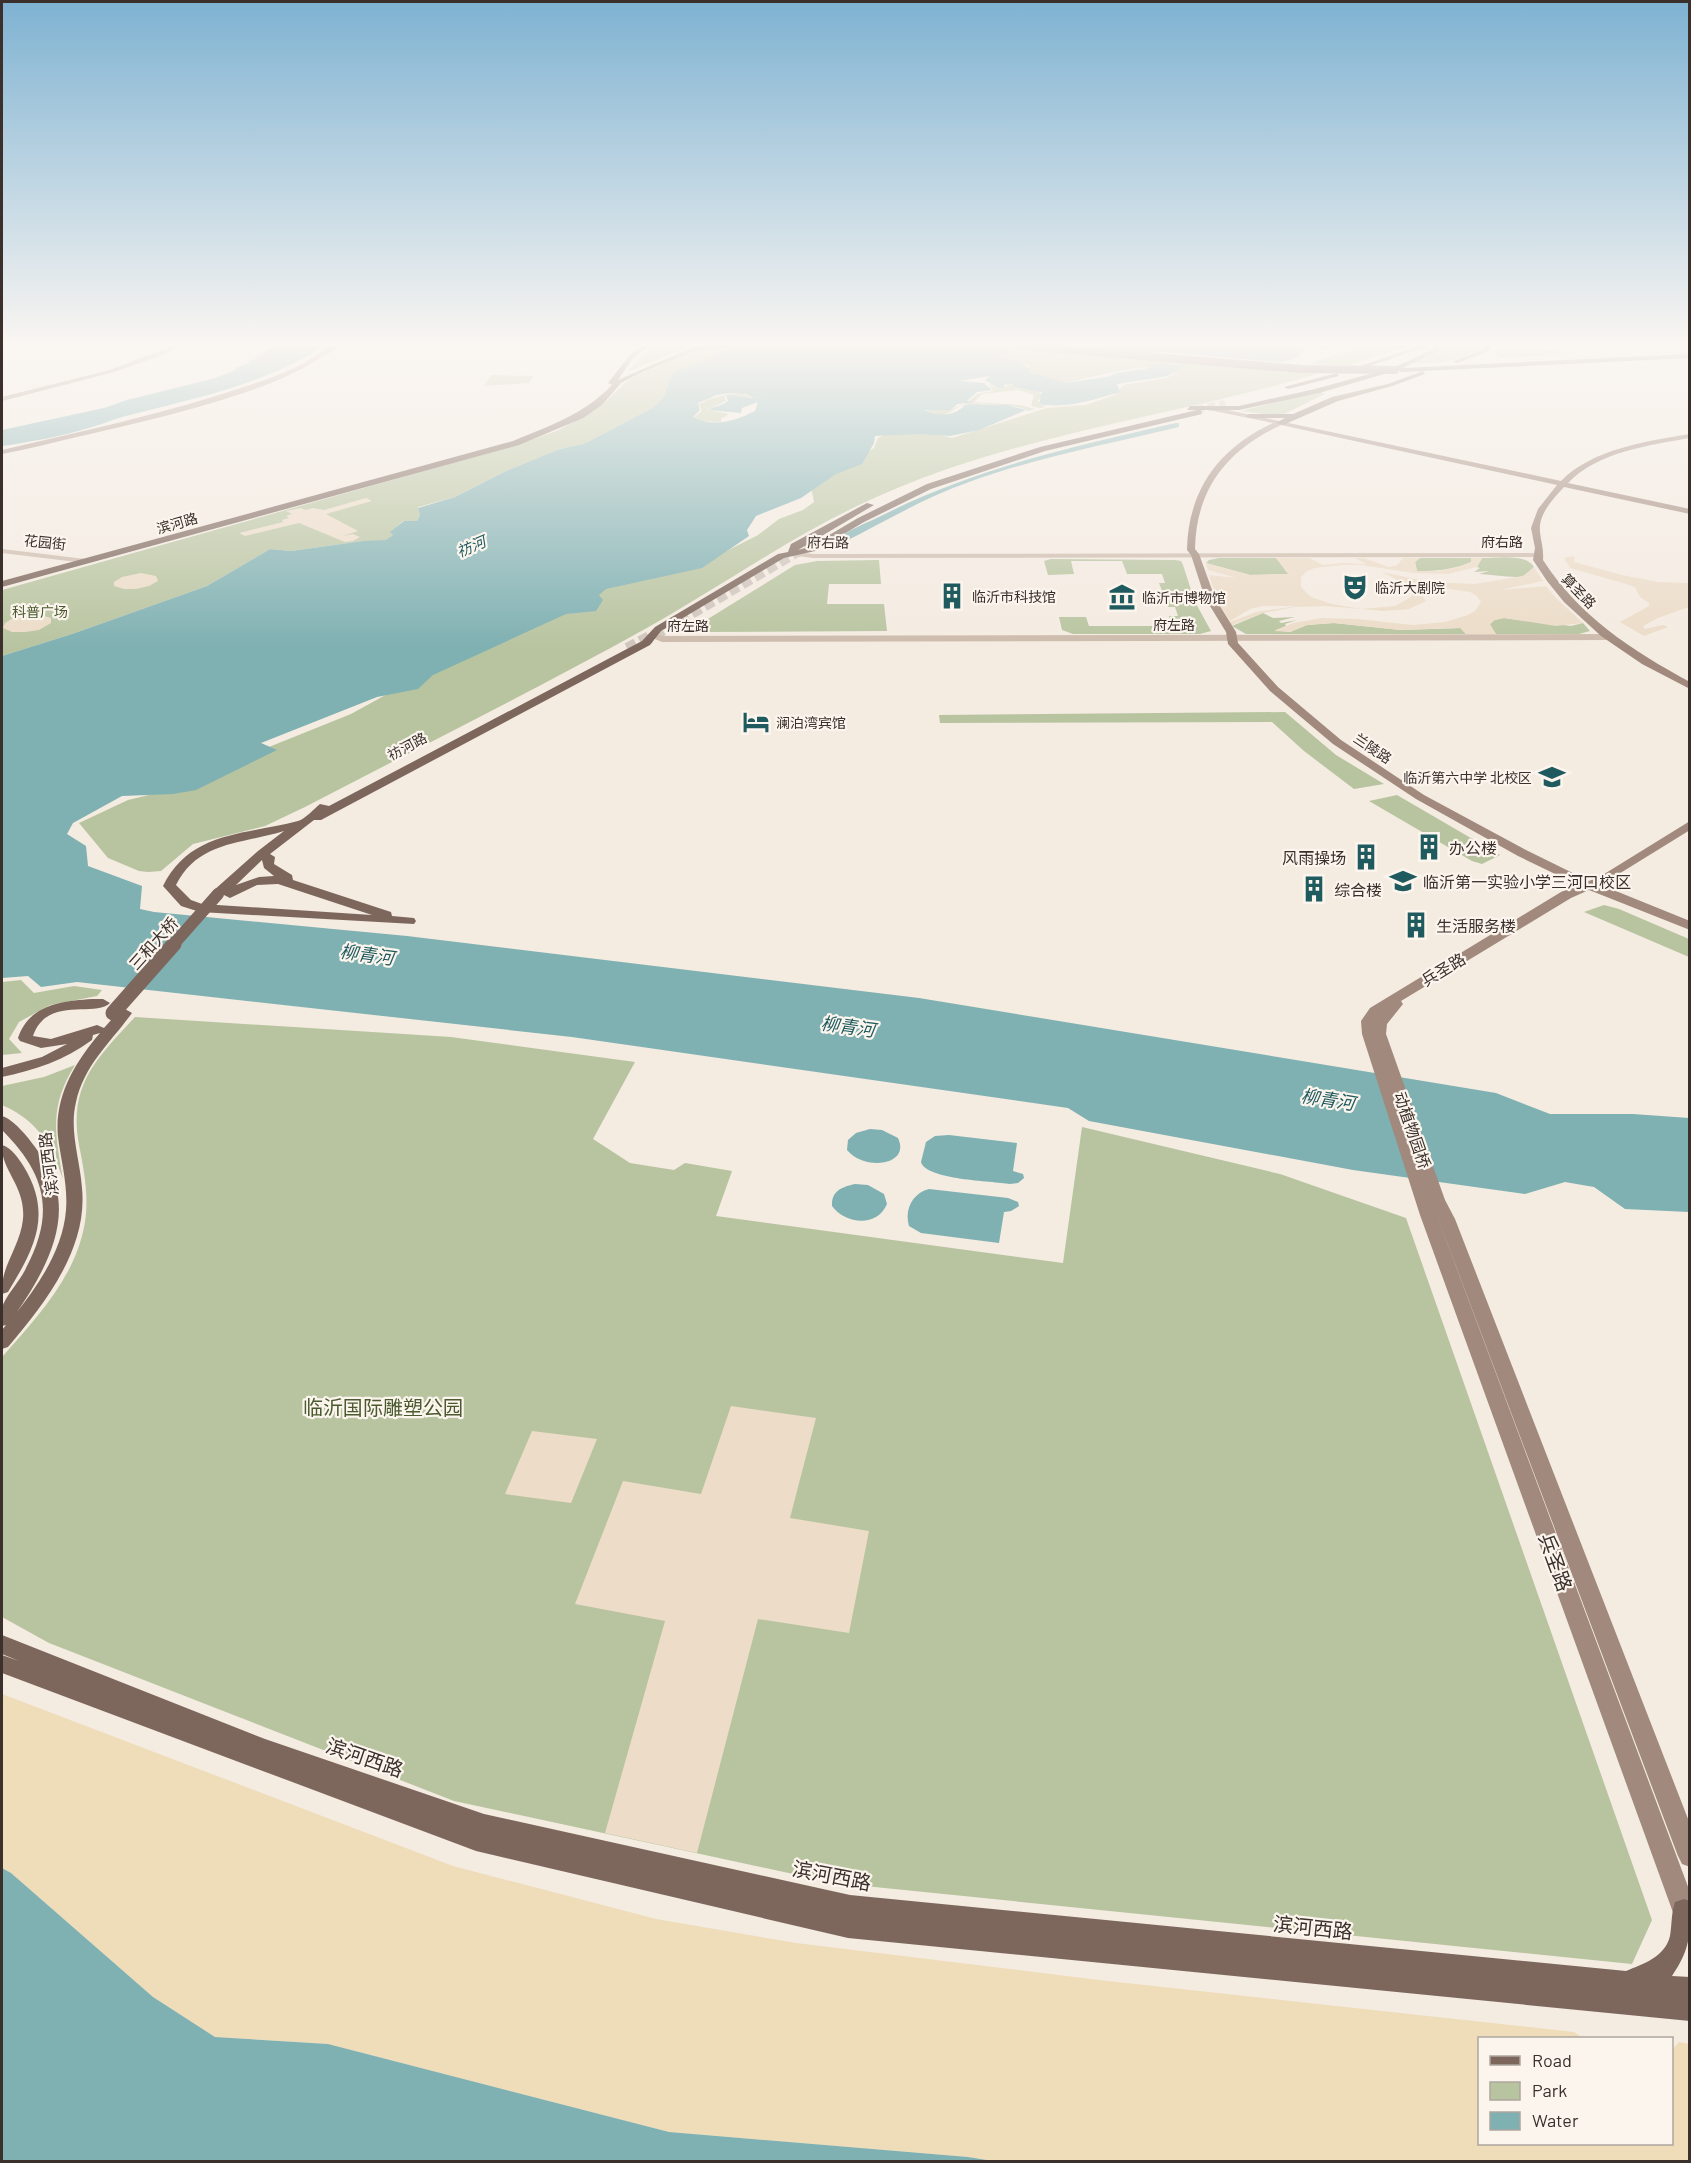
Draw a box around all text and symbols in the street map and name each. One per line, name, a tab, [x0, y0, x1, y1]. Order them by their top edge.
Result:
street label: 滨河路	[154, 509, 200, 537]
street label: 花园街	[23, 531, 67, 553]
water label: 祊河	[454, 531, 491, 560]
street label: 府右路	[807, 533, 849, 551]
street label: 府右路	[1481, 533, 1523, 550]
street label: 算圣路	[1558, 570, 1600, 612]
theatre icon: 临沂大剧院	[1340, 572, 1370, 602]
place label: 临沂大剧院	[1375, 579, 1445, 596]
building icon: 临沂市科技馆	[937, 581, 967, 611]
museum icon: 临沂市博物馆	[1107, 582, 1137, 612]
place label: 临沂市科技馆	[972, 588, 1056, 605]
place label: 临沂市博物馆	[1142, 589, 1226, 606]
park label: 科普广场	[12, 603, 68, 620]
street label: 府左路	[1153, 616, 1195, 633]
street label: 府左路	[667, 617, 709, 634]
hotel icon: 澜泊湾宾馆	[741, 707, 771, 737]
place label: 澜泊湾宾馆	[776, 714, 846, 731]
street label: 祊河路	[384, 729, 430, 763]
street label: 兰陵路	[1351, 729, 1395, 767]
school or university icon: 临沂第六中学 北校区	[1537, 762, 1567, 792]
place label: 临沂第六中学 北校区	[1403, 769, 1532, 786]
building icon: 办公楼	[1414, 832, 1444, 862]
place label: 办公楼	[1449, 838, 1497, 857]
building icon: 风雨操场	[1351, 842, 1381, 872]
place label: 风雨操场	[1282, 848, 1346, 867]
school or university icon: 临沂第一实验小学三河口校区	[1388, 866, 1418, 896]
place label: 临沂第一实验小学三河口校区	[1423, 872, 1631, 891]
building icon: 综合楼	[1299, 874, 1329, 904]
place label: 综合楼	[1334, 880, 1382, 899]
building icon: 生活服务楼	[1401, 910, 1431, 940]
street label: 三和大桥	[125, 913, 181, 973]
place label: 生活服务楼	[1436, 916, 1516, 935]
water label: 柳青河	[339, 939, 398, 969]
street label: 兵圣路	[1418, 948, 1468, 990]
water label: 柳青河	[820, 1011, 879, 1041]
water label: 柳青河	[1300, 1084, 1359, 1115]
street label: 动植物园桥	[1391, 1089, 1435, 1171]
street label: 滨河西路	[35, 1131, 61, 1197]
park label: 临沂国际雕塑公园	[303, 1395, 463, 1419]
street label: 兵圣路	[1534, 1530, 1578, 1594]
street label: 滨河西路	[323, 1733, 407, 1781]
street label: 滨河西路	[790, 1856, 874, 1894]
street label: 滨河西路	[1272, 1911, 1354, 1943]
legend	[1478, 2037, 1673, 2145]
text: Road	[1532, 2049, 1572, 2071]
text: Park	[1532, 2079, 1567, 2101]
text: Water	[1532, 2109, 1579, 2131]

